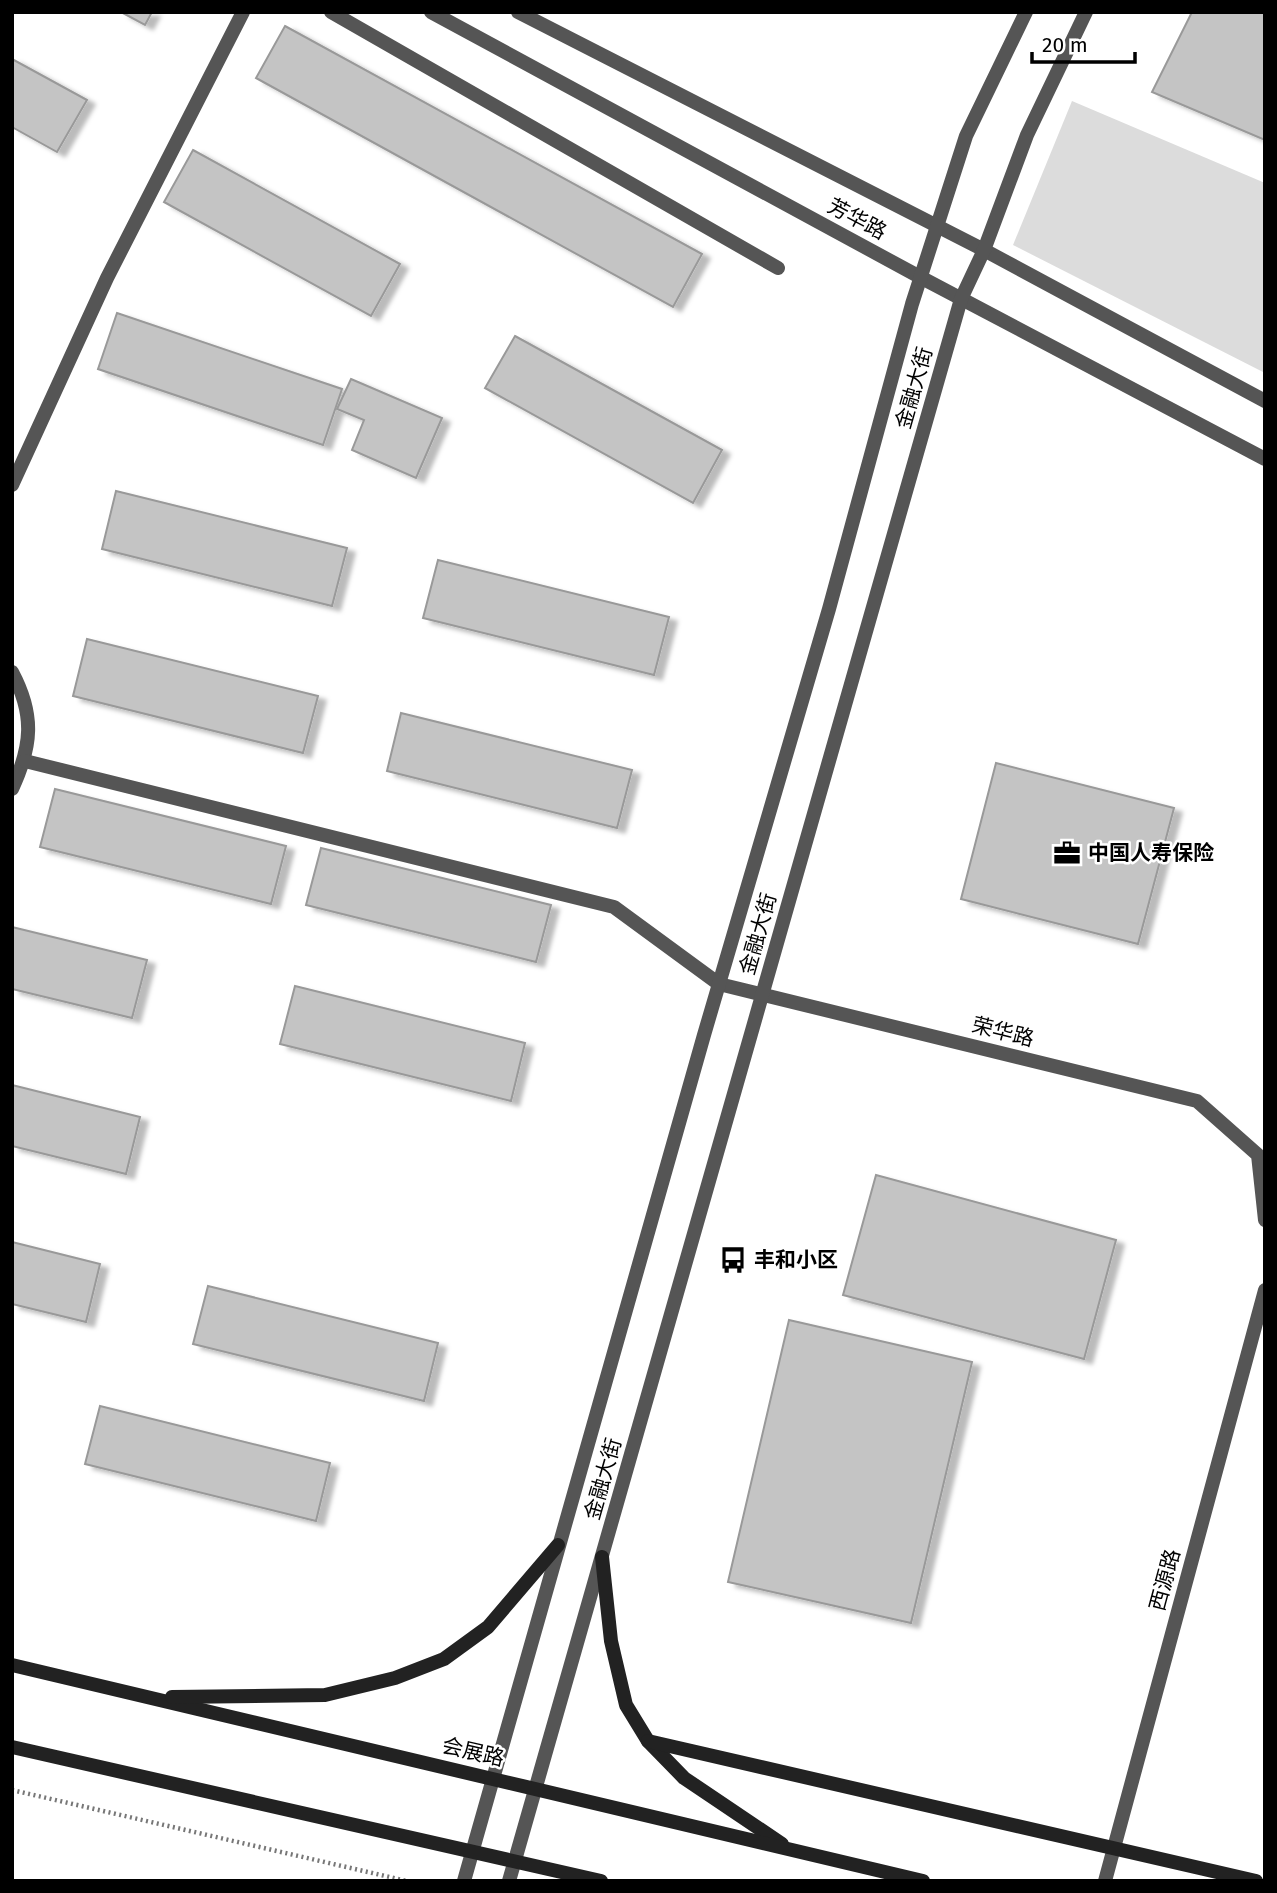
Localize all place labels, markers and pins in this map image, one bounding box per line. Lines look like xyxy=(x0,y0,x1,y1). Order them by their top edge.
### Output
office icon: 中国人寿保险 xyxy=(1052,838,1082,868)
place label: 中国人寿保险 xyxy=(1088,840,1214,866)
bus stop icon: 丰和小区 xyxy=(718,1245,748,1275)
place label: 丰和小区 xyxy=(754,1247,838,1273)

